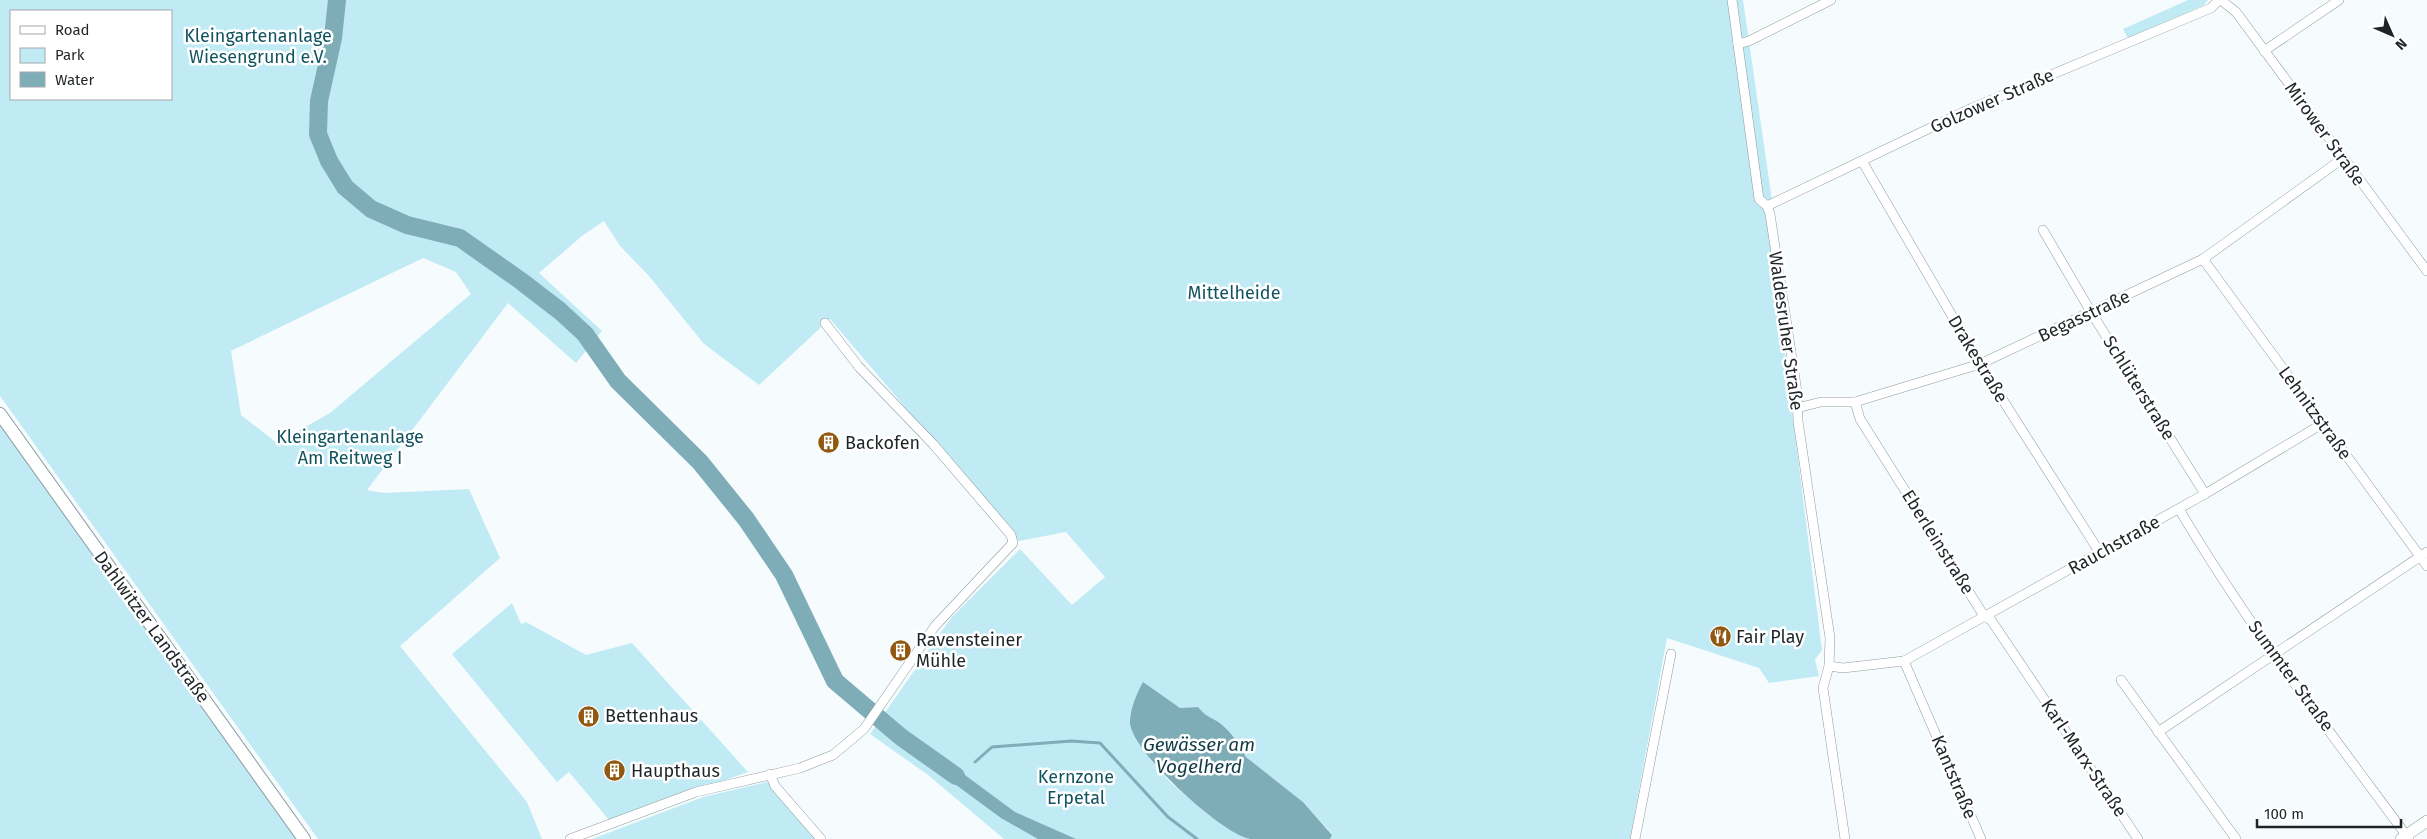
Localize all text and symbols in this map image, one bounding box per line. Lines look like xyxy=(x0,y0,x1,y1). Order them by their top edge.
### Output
legend xyxy=(10,10,172,100)
north arrow xyxy=(2367,10,2417,60)
text: Road xyxy=(55,21,90,39)
park label: Kleingartenanlage Wiesengrund e.V. xyxy=(184,25,332,68)
text: N xyxy=(2392,35,2410,53)
text: Park xyxy=(55,46,85,64)
street label: Golzower Straße xyxy=(1927,64,2057,138)
text: Water xyxy=(55,71,94,89)
street label: Mirower Straße xyxy=(2280,78,2370,190)
street label: Waldesruher Straße xyxy=(1764,250,1808,412)
park label: Mittelheide xyxy=(1188,282,1280,304)
street label: Begasstraße xyxy=(2034,285,2134,347)
street label: Drakestraße xyxy=(1943,311,2013,407)
street label: Schlüterstraße xyxy=(2098,332,2180,444)
street label: Lehnitzstraße xyxy=(2274,362,2356,464)
park label: Kleingartenanlage Am Reitweg I xyxy=(276,426,424,469)
building icon: Backofen xyxy=(817,431,841,455)
place label: Backofen xyxy=(845,432,920,454)
street label: Eberleinstraße xyxy=(1897,486,1979,598)
street label: Rauchstraße xyxy=(2064,511,2164,579)
street label: Dahlwitzer Landstraße xyxy=(90,547,214,707)
street label: Summter Straße xyxy=(2243,616,2339,736)
restaurant icon: Fair Play xyxy=(1708,625,1732,649)
place label: Fair Play xyxy=(1736,626,1804,648)
place label: Ravensteiner Mühle xyxy=(916,629,1022,672)
building icon: Ravensteiner Mühle xyxy=(888,638,912,662)
street label: Karl-Marx-Straße xyxy=(2036,695,2132,821)
building icon: Bettenhaus xyxy=(577,704,601,728)
place label: Bettenhaus xyxy=(605,705,698,727)
street label: Kantstraße xyxy=(1927,732,1981,822)
water label: Gewässer am Vogelherd xyxy=(1143,733,1255,778)
building icon: Haupthaus xyxy=(603,759,627,783)
place label: Haupthaus xyxy=(631,760,720,782)
park label: Kernzone Erpetal xyxy=(1038,766,1114,809)
scale bar xyxy=(2257,796,2401,828)
text: 100 m xyxy=(2264,805,2304,823)

